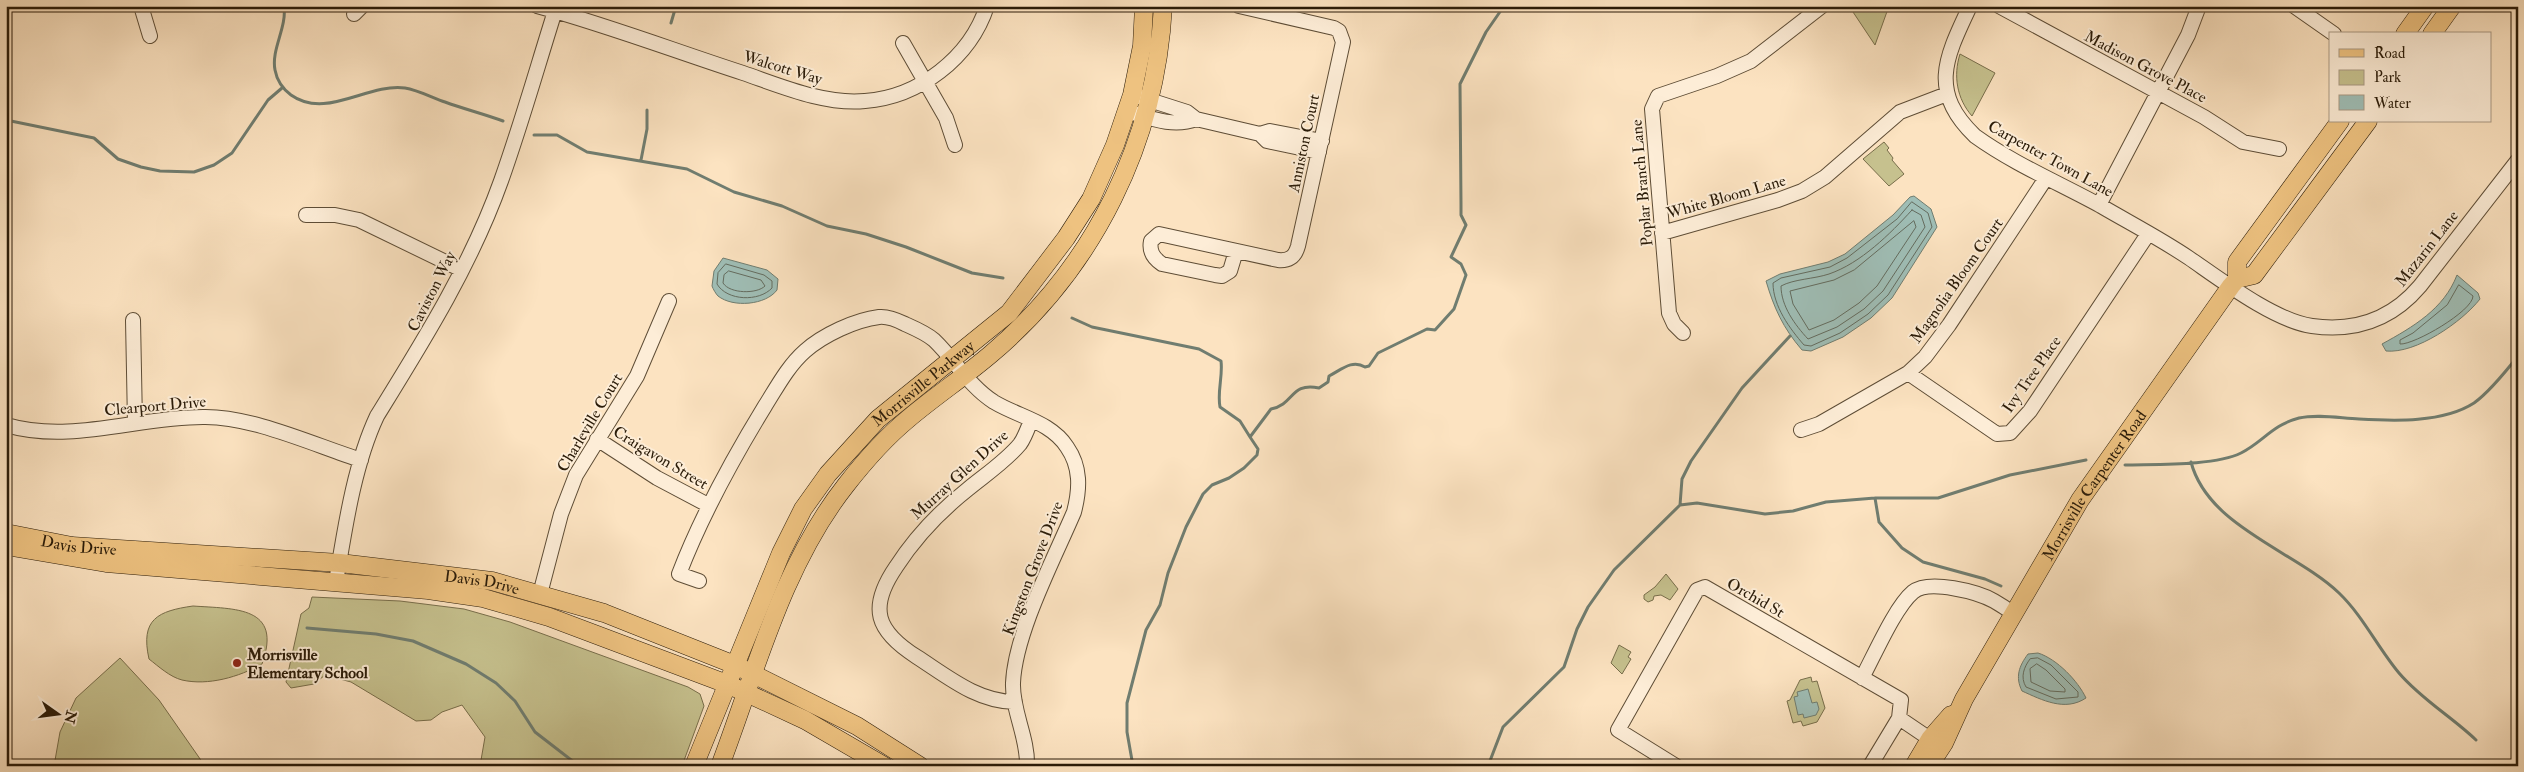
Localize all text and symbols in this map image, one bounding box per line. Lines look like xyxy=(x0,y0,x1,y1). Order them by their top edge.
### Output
street label: Madison Grove Place xyxy=(2081,26,2210,108)
legend xyxy=(2329,32,2492,122)
text: Road xyxy=(2374,44,2406,63)
street label: Walcott Way xyxy=(740,46,826,90)
text: Park xyxy=(2374,68,2401,87)
street label: Anniston Court xyxy=(1284,92,1324,195)
text: Water xyxy=(2373,94,2411,113)
street label: Carpenter Town Lane xyxy=(1984,116,2117,203)
street label: Poplar Branch Lane xyxy=(1626,118,1658,247)
street label: White Bloom Lane xyxy=(1663,170,1788,224)
street label: Mazarin Lane xyxy=(2391,206,2463,291)
street label: Magnolia Bloom Court xyxy=(1906,214,2008,347)
street label: Caviston Way xyxy=(403,247,461,335)
street label: Ivy Tree Place xyxy=(1998,332,2066,417)
street label: Morrisville Parkway xyxy=(868,336,979,431)
street label: Charleville Court xyxy=(553,370,627,475)
street label: Clearport Drive xyxy=(103,392,207,421)
street label: Morrisville Carpenter Road xyxy=(2038,407,2151,564)
street label: Craigavon Street xyxy=(609,422,712,494)
street label: Murray Glen Drive xyxy=(907,425,1013,524)
street label: Kingston Grove Drive xyxy=(998,498,1068,638)
street label: Davis Drive xyxy=(39,531,118,560)
street label: Davis Drive xyxy=(443,566,522,599)
street label: Orchid St xyxy=(1723,573,1788,622)
place label: Morrisville Elementary School xyxy=(246,645,369,684)
marker: Morrisville Elementary School xyxy=(231,657,243,669)
north arrow xyxy=(32,690,82,740)
text: N xyxy=(60,708,80,726)

